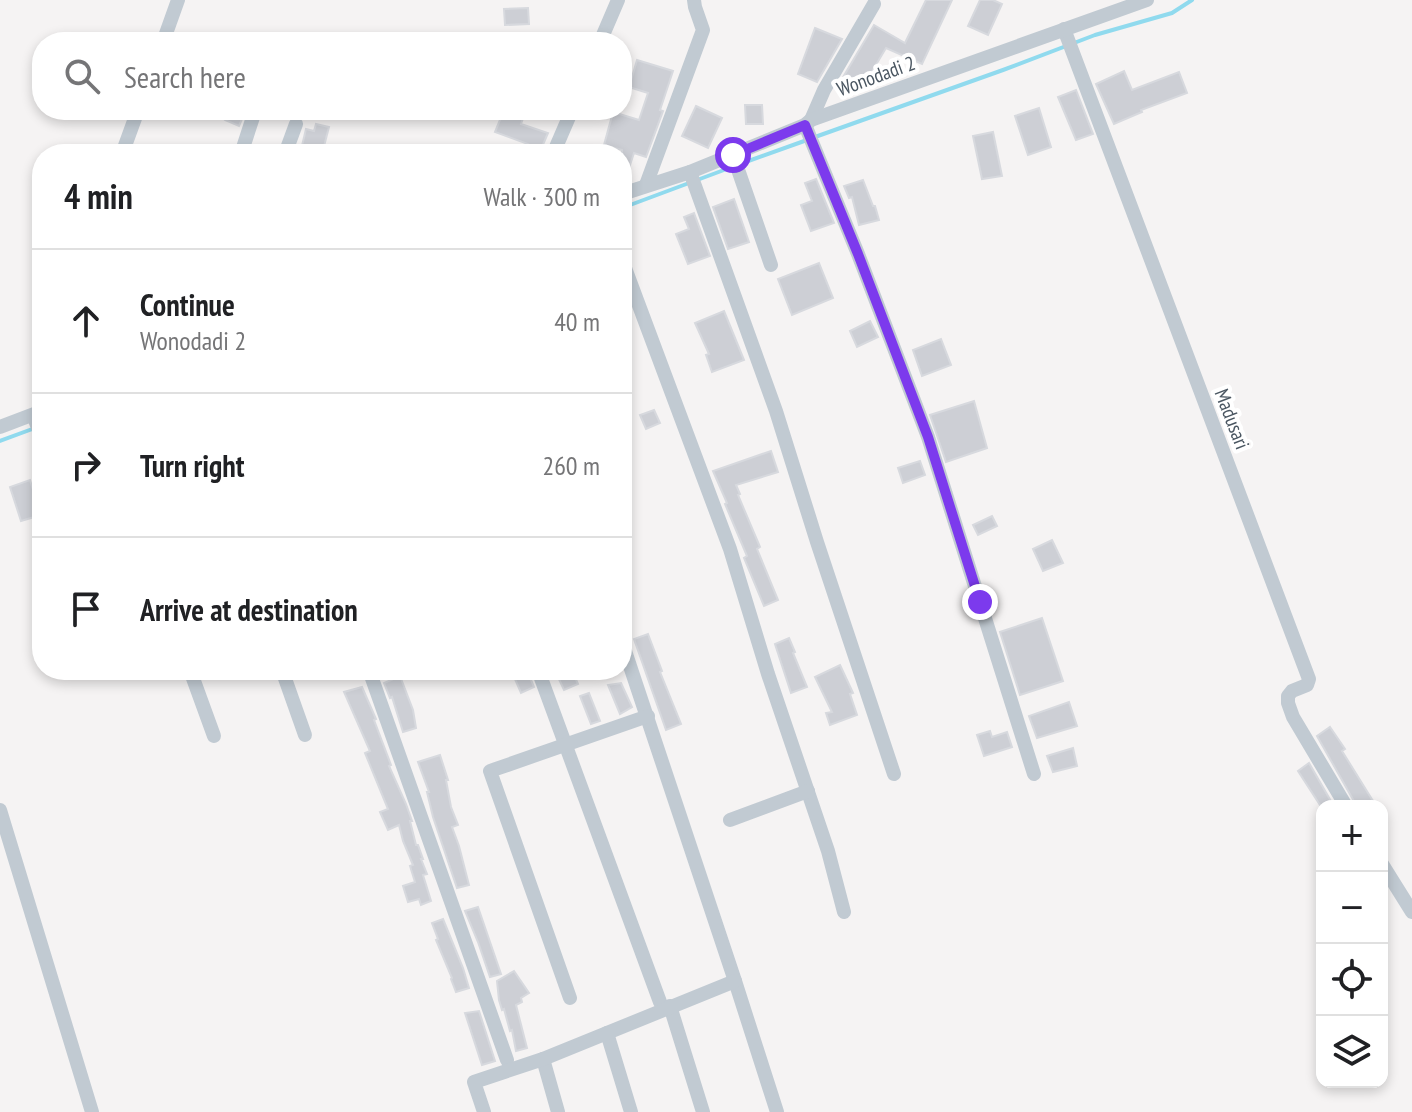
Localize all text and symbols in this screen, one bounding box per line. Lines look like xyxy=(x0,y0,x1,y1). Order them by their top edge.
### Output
search box xyxy=(32,32,632,120)
street label: Wonodadi 2 xyxy=(833,50,919,102)
icon: search xyxy=(60,54,104,98)
text: Search here xyxy=(124,57,246,96)
route start xyxy=(715,137,751,173)
text: 4 min xyxy=(64,174,133,218)
text: Walk · 300 m xyxy=(483,180,600,213)
text: Continue xyxy=(140,285,235,324)
icon: ahead xyxy=(64,299,108,343)
text: 40 m xyxy=(554,305,600,338)
text: Wonodadi 2 xyxy=(140,324,246,357)
street label: Madusari xyxy=(1209,385,1255,453)
icon: right xyxy=(64,443,108,487)
text: Turn right xyxy=(140,446,244,485)
text: 260 m xyxy=(542,449,600,482)
route end xyxy=(962,584,998,620)
icon: arrive xyxy=(64,587,108,631)
text: Arrive at destination xyxy=(140,590,358,629)
map controls xyxy=(1316,800,1388,1088)
button: + xyxy=(1316,800,1388,872)
button: − xyxy=(1316,872,1388,944)
button: locate xyxy=(1316,944,1388,1016)
button: layers xyxy=(1316,1016,1388,1088)

